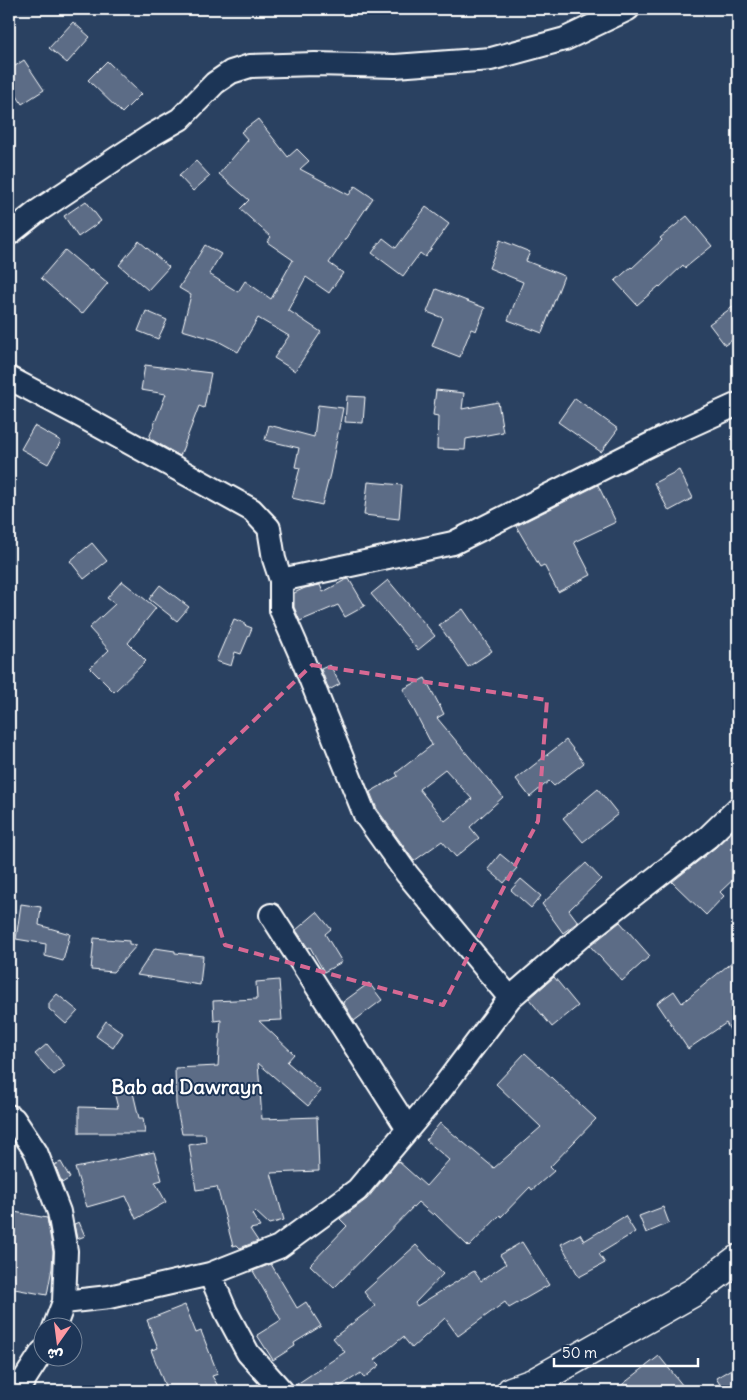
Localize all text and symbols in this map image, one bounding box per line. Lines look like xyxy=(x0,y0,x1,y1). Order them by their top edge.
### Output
district label: Bab ad Dawrayn xyxy=(111,1074,263,1099)
north arrow xyxy=(32,1318,82,1368)
scale bar xyxy=(554,1335,698,1367)
text: 50 m xyxy=(562,1343,597,1362)
text: ش xyxy=(45,1344,65,1365)

